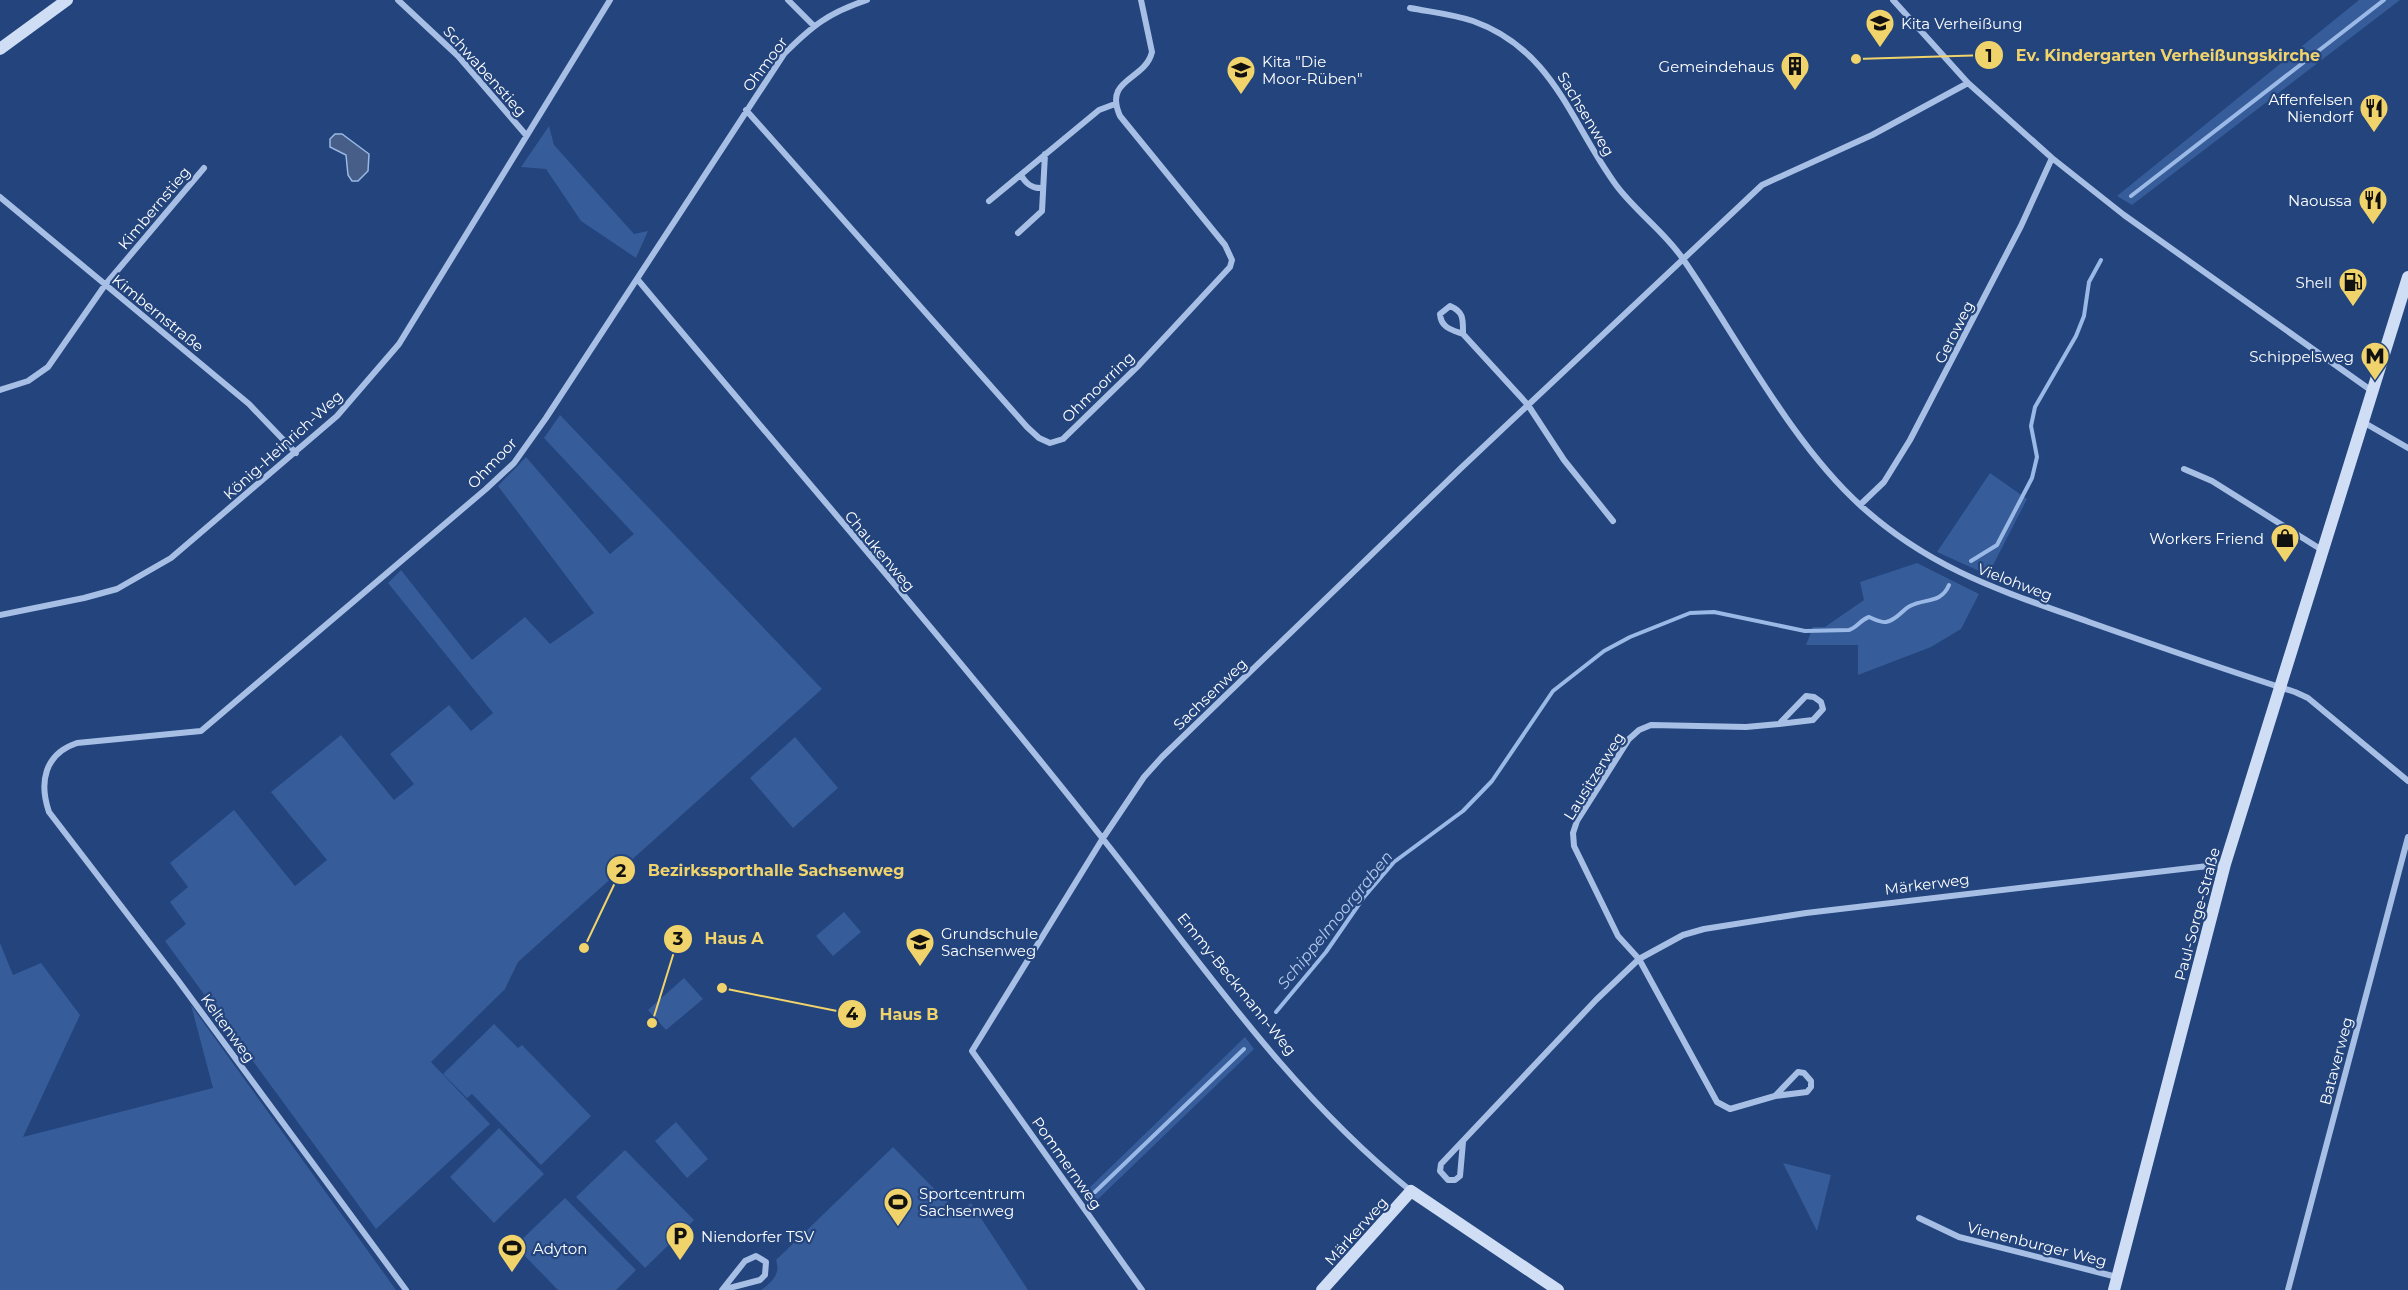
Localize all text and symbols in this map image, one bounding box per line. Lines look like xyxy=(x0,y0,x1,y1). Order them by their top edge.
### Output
school or university icon: Kita Verheißung xyxy=(1864,7,1896,49)
place label: Kita Verheißung xyxy=(1901,14,2023,33)
street label: Schwabenstieg xyxy=(439,22,531,120)
street label: Ohmoor xyxy=(738,33,792,95)
callout: Ev. Kindergarten Verheißungskirche xyxy=(1974,38,2332,72)
text: 1 xyxy=(1985,45,1993,67)
text: Ev. Kindergarten Verheißungskirche xyxy=(2016,46,2320,65)
building icon: Gemeindehaus xyxy=(1779,50,1811,92)
place label: Kita "Die Moor-Rüben" xyxy=(1262,52,1363,88)
school or university icon: Kita "Die Moor-Rüben" xyxy=(1225,54,1257,96)
place label: Gemeindehaus xyxy=(1659,57,1774,76)
street label: Sachsenweg xyxy=(1553,68,1619,160)
place label: Affenfelsen Niendorf xyxy=(2268,90,2354,126)
restaurant icon: Affenfelsen Niendorf xyxy=(2358,92,2390,134)
street label: Kimbernstieg xyxy=(114,163,194,253)
restaurant icon: Naoussa xyxy=(2357,184,2389,226)
place label: Naoussa xyxy=(2288,191,2352,210)
fuel station icon: Shell xyxy=(2337,266,2369,308)
street label: Kimbernstraße xyxy=(108,270,208,356)
place label: Shell xyxy=(2296,273,2332,292)
street label: Geroweg xyxy=(1930,297,1978,367)
metro station icon: Schippelsweg xyxy=(2359,340,2391,382)
place label: Schippelsweg xyxy=(2249,347,2354,366)
street label: Ohmoorring xyxy=(1058,348,1138,426)
street label: König-Heinrich-Weg xyxy=(219,386,347,504)
street label: Ohmoor xyxy=(463,434,521,492)
street label: Chaukenweg xyxy=(841,507,919,595)
shop icon: Workers Friend xyxy=(2269,522,2301,564)
place label: Workers Friend xyxy=(2149,529,2264,548)
street label: Vielohweg xyxy=(1975,559,2055,605)
street label: Sachsenweg xyxy=(1169,654,1251,734)
street label: Lausitzerweg xyxy=(1559,728,1629,824)
street label: Paul-Sorge-Straße xyxy=(2170,845,2224,983)
water label: Schippelmoorgraben xyxy=(1273,847,1397,993)
callout: Bezirkssporthalle Sachsenweg xyxy=(606,853,917,887)
text: 2 xyxy=(616,860,627,882)
text: Bezirkssporthalle Sachsenweg xyxy=(648,861,904,880)
street label: Märkerweg xyxy=(1883,869,1971,899)
street label: Emmy-Beckmann-Weg xyxy=(1173,909,1301,1059)
callout: Haus A xyxy=(663,922,776,956)
place label: Grundschule Sachsenweg xyxy=(941,924,1038,960)
school or university icon: Grundschule Sachsenweg xyxy=(904,926,936,968)
text: 3 xyxy=(672,928,684,950)
text: Haus A xyxy=(704,929,764,948)
street label: Keltenweg xyxy=(197,990,259,1066)
callout: Haus B xyxy=(837,997,950,1031)
text: 4 xyxy=(846,1003,859,1025)
text: Haus B xyxy=(879,1005,939,1024)
street label: Bataverweg xyxy=(2315,1015,2357,1107)
street label: Pommernweg xyxy=(1028,1113,1106,1213)
place label: Sportcentrum Sachsenweg xyxy=(919,1184,1025,1220)
sports icon: Sportcentrum Sachsenweg xyxy=(882,1186,914,1228)
street label: Märkerweg xyxy=(1320,1193,1392,1269)
street label: Vienenburger Weg xyxy=(1965,1217,2109,1271)
parking icon: Niendorfer TSV xyxy=(664,1220,696,1262)
place label: Niendorfer TSV xyxy=(701,1227,815,1246)
sports icon: Adyton xyxy=(496,1232,528,1274)
place label: Adyton xyxy=(533,1239,587,1258)

